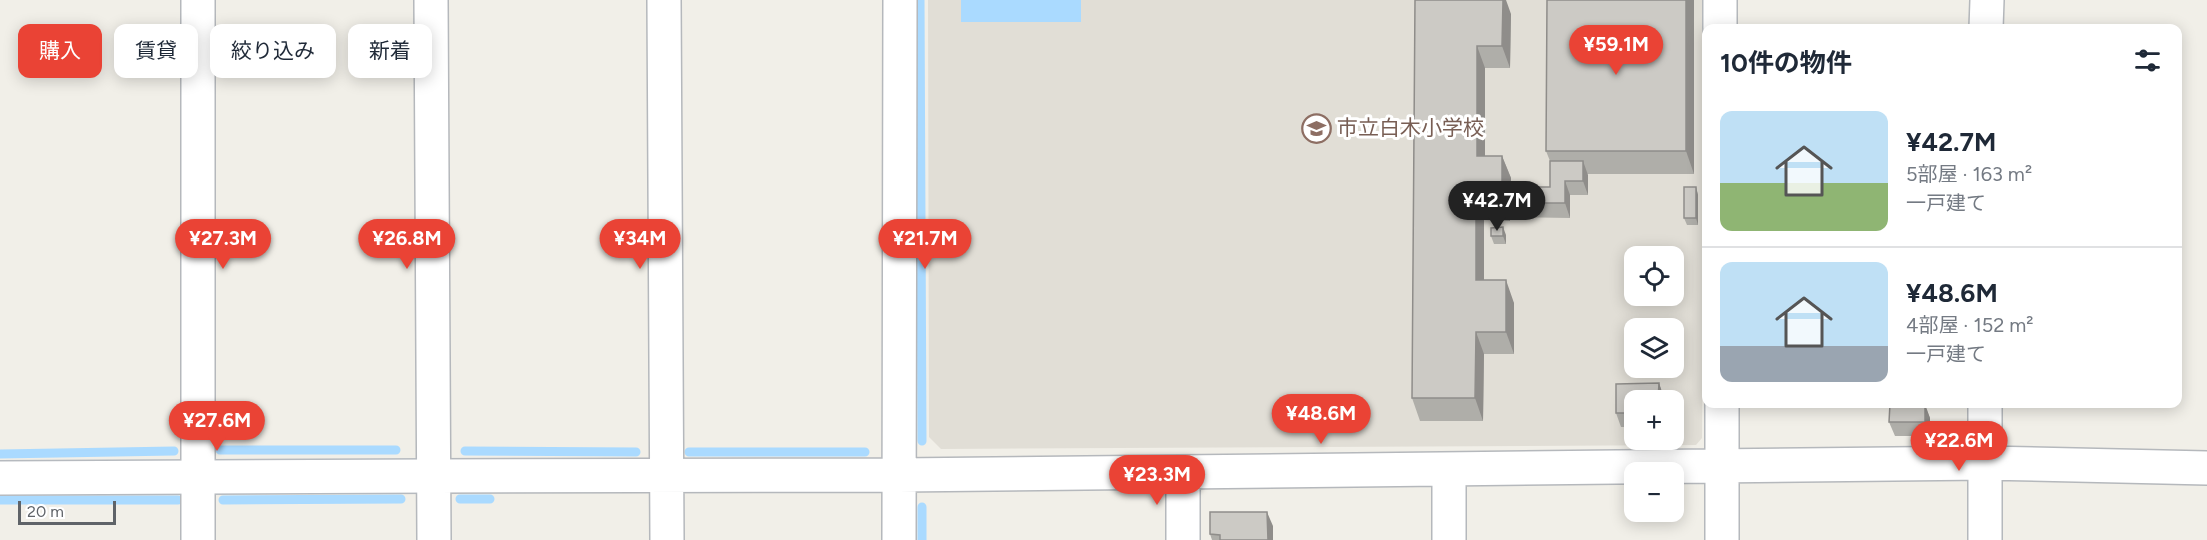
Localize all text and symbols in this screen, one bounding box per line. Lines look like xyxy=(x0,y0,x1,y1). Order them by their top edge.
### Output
chip: 購入 xyxy=(18,24,102,78)
chip: 賃貸 xyxy=(114,24,198,78)
chip: 絞り込み xyxy=(210,24,336,78)
chip: 新着 xyxy=(348,24,432,78)
pin: ¥59.1M xyxy=(1567,25,1665,76)
text: ¥59.1M xyxy=(1583,32,1649,56)
icon: filters xyxy=(2131,44,2164,77)
text: 10件の物件 xyxy=(1720,47,1852,79)
school or university icon: 市立白木小学校 xyxy=(1300,112,1332,144)
place label: 市立白木小学校 xyxy=(1337,115,1484,140)
text: ¥42.7M xyxy=(1906,126,1996,158)
icon: home xyxy=(1768,135,1840,207)
text: 5部屋 · 163 m² xyxy=(1906,162,2032,186)
pin: ¥42.7M xyxy=(1448,181,1546,232)
text: ¥42.7M xyxy=(1462,188,1532,212)
text: 一戸建て xyxy=(1906,191,1986,215)
pin: ¥27.3M xyxy=(174,219,272,270)
pin: ¥26.8M xyxy=(358,219,456,270)
pin: ¥34M xyxy=(604,219,676,270)
pin: ¥21.7M xyxy=(876,219,974,270)
text: ¥27.3M xyxy=(189,226,257,250)
text: ¥26.8M xyxy=(372,226,442,250)
text: ¥34M xyxy=(614,226,666,250)
text: ¥21.7M xyxy=(892,226,958,250)
map controls xyxy=(1624,246,1684,522)
button: locate xyxy=(1624,246,1684,306)
text: ¥48.6M xyxy=(1906,277,1998,309)
icon: home xyxy=(1768,286,1840,358)
text: 4部屋 · 152 m² xyxy=(1906,313,2034,337)
button: layers xyxy=(1624,318,1684,378)
text: 一戸建て xyxy=(1906,342,1986,366)
button: + xyxy=(1624,390,1684,450)
pin: ¥48.6M xyxy=(1272,394,1370,445)
pin: ¥27.6M xyxy=(168,401,266,452)
text: ¥48.6M xyxy=(1286,401,1356,425)
text: ¥27.6M xyxy=(183,408,251,432)
pin: ¥22.6M xyxy=(1910,421,2008,472)
text: ¥22.6M xyxy=(1925,428,1993,452)
pin: ¥23.3M xyxy=(1108,455,1206,506)
text: ¥23.3M xyxy=(1123,462,1191,486)
button: − xyxy=(1624,462,1684,522)
scale bar xyxy=(18,498,116,526)
text: 20 m xyxy=(27,502,64,521)

